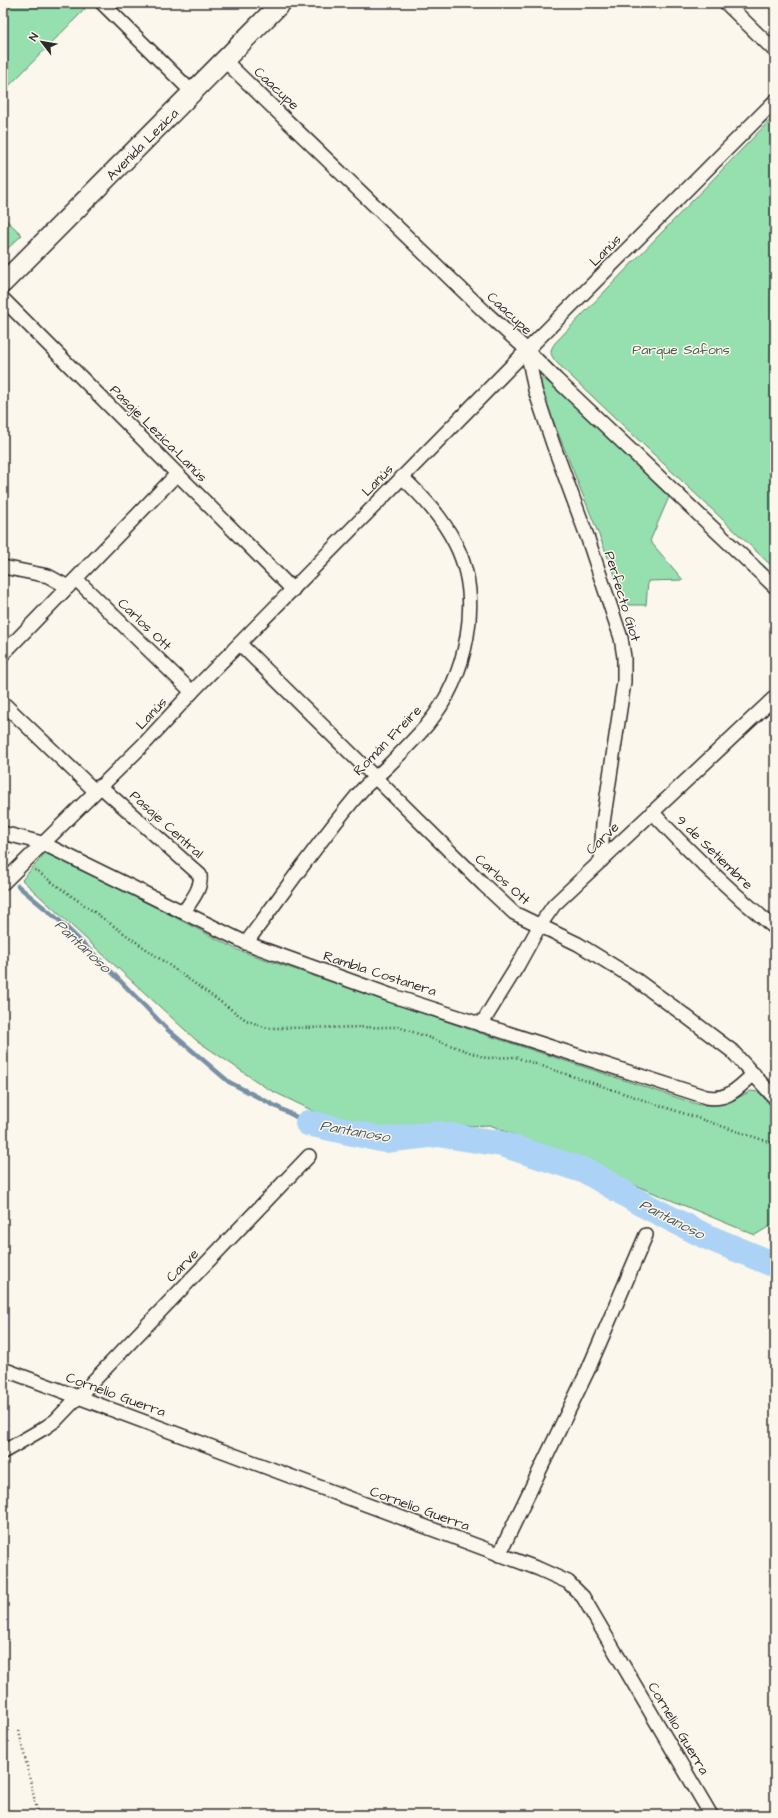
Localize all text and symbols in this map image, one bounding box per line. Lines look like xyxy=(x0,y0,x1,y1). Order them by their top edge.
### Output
north arrow xyxy=(22,22,62,62)
text: N xyxy=(26,30,42,44)
street label: Caacupe xyxy=(249,62,304,115)
street label: Avenida Lezica xyxy=(102,104,183,185)
street label: Lanús xyxy=(585,230,626,271)
street label: Caacupe xyxy=(482,287,537,340)
park label: Parque Safons xyxy=(632,340,730,360)
street label: Pasaje Lezica-Lanús xyxy=(105,381,211,487)
street label: Lanús xyxy=(357,460,398,501)
street label: Perfecto Giot xyxy=(599,549,645,644)
street label: Carlos Ott xyxy=(113,594,176,656)
street label: Lanús xyxy=(131,693,172,734)
street label: Román Freire xyxy=(349,701,427,780)
street label: Pasaje Central xyxy=(125,786,208,863)
street label: 9 de Setiembre xyxy=(671,811,757,895)
street label: Carve xyxy=(582,817,624,860)
street label: Carlos Ott xyxy=(470,850,535,910)
water label: Pantanoso xyxy=(50,915,117,979)
street label: Rambla Costanera xyxy=(321,946,439,1002)
water label: Pantanoso xyxy=(318,1115,393,1148)
water label: Pantanoso xyxy=(636,1194,709,1245)
street label: Carve xyxy=(162,1244,204,1287)
street label: Cornelio Guerra xyxy=(63,1368,168,1422)
street label: Cornelio Guerra xyxy=(367,1482,472,1536)
street label: Cornelio Guerra xyxy=(643,1678,714,1779)

